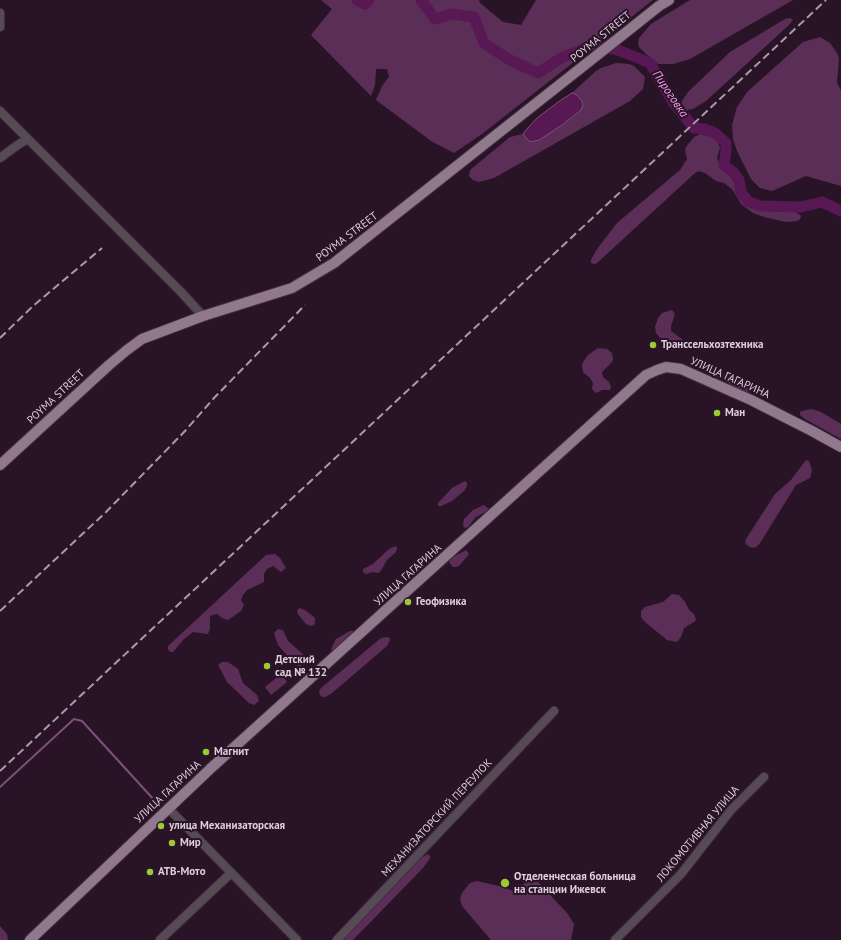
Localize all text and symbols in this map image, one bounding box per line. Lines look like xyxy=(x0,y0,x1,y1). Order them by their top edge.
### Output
street label: POYMA STREET xyxy=(568,9,634,65)
water label: Пироговка xyxy=(649,68,691,120)
street label: POYMA STREET xyxy=(314,210,380,264)
place label: Транссельхозтехника xyxy=(661,338,764,352)
marker: Транссельхозтехника xyxy=(648,340,658,350)
street label: УЛИЦА ГАГАРИНА xyxy=(688,355,772,401)
street label: POYMA STREET xyxy=(25,367,87,427)
place label: Ман xyxy=(725,406,745,420)
marker: Ман xyxy=(712,408,722,418)
street label: УЛИЦА ГАГАРИНА xyxy=(372,541,444,609)
place label: Геофизика xyxy=(416,595,466,609)
marker: Геофизика xyxy=(403,597,413,607)
place label: Детский сад № 132 xyxy=(275,653,327,679)
marker: Детский сад № 132 xyxy=(262,661,272,671)
place label: Магнит xyxy=(214,745,249,759)
marker: Магнит xyxy=(201,747,211,757)
street label: МЕХАНИЗАТОРСКИЙ ПЕРЕУЛОК xyxy=(379,756,495,880)
street label: УЛИЦА ГАГАРИНА xyxy=(132,758,204,826)
street label: ЛОКОМОТИВНАЯ УЛИЦА xyxy=(654,783,742,885)
place label: улица Механизаторская xyxy=(169,819,285,833)
marker: улица Механизаторская xyxy=(156,821,166,831)
place label: Мир xyxy=(180,836,201,850)
marker: Мир xyxy=(167,838,177,848)
place label: АТВ-Мото xyxy=(158,865,206,879)
marker: АТВ-Мото xyxy=(145,867,155,877)
place label: Отделенческая больница на станции Ижевск xyxy=(514,870,636,896)
marker: Отделенческая больница на станции Ижевск xyxy=(499,877,511,889)

